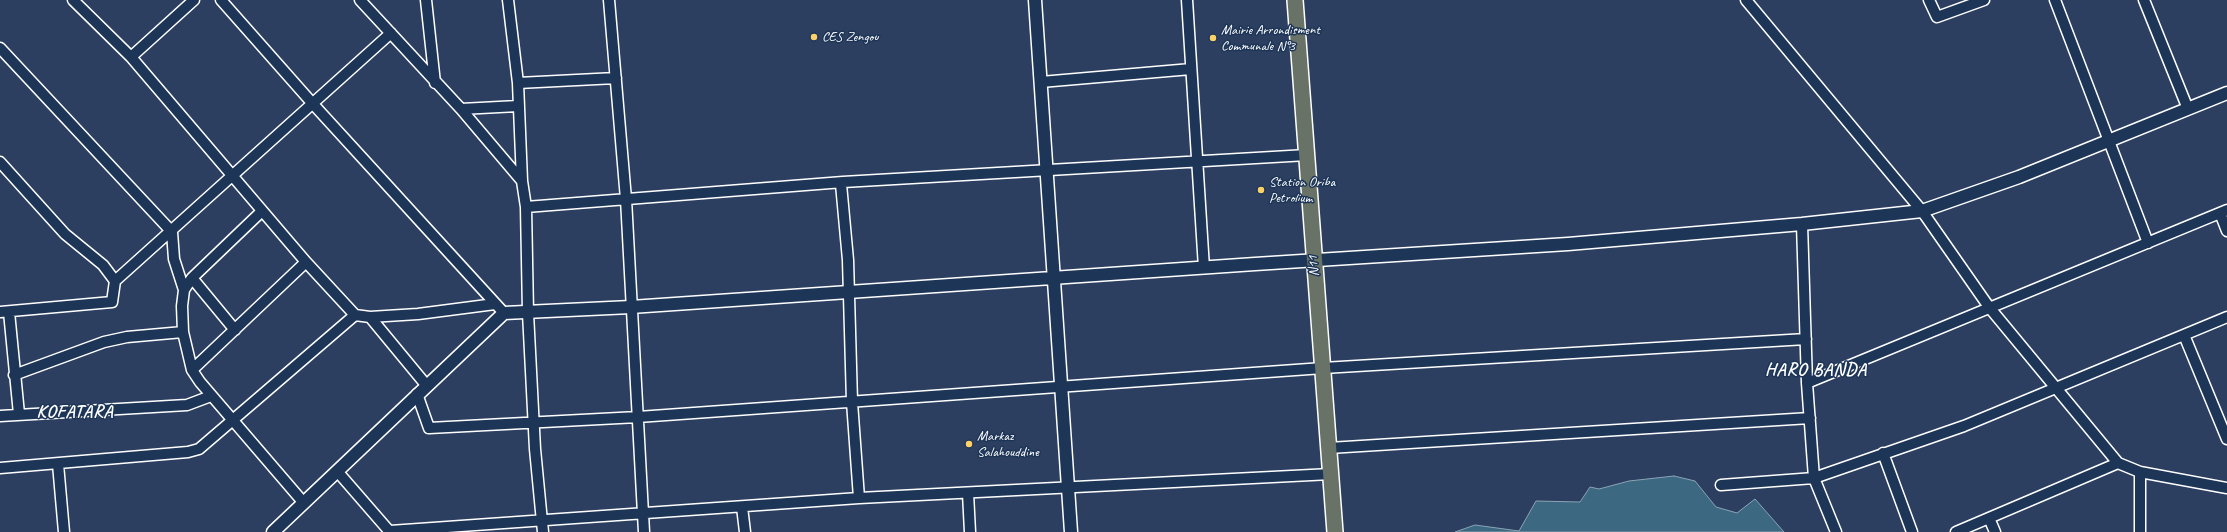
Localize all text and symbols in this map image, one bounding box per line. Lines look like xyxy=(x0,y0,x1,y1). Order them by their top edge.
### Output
place label: Mairie Arrondisment Communale N°3 xyxy=(1221,22,1320,54)
place label: CES Zengou xyxy=(822,29,878,45)
marker: CES Zengou xyxy=(809,32,819,42)
marker: Mairie Arrondisment Communale N°3 xyxy=(1208,33,1218,43)
place label: Station Oriba Petrolium xyxy=(1269,174,1335,206)
marker: Station Oriba Petrolium xyxy=(1256,185,1266,195)
street label: N11 xyxy=(1305,255,1323,277)
district label: HARO BANDA xyxy=(1766,359,1866,381)
district label: KOFATARA xyxy=(36,401,114,423)
place label: Markaz Salahouddine xyxy=(977,428,1039,460)
marker: Markaz Salahouddine xyxy=(964,439,974,449)

